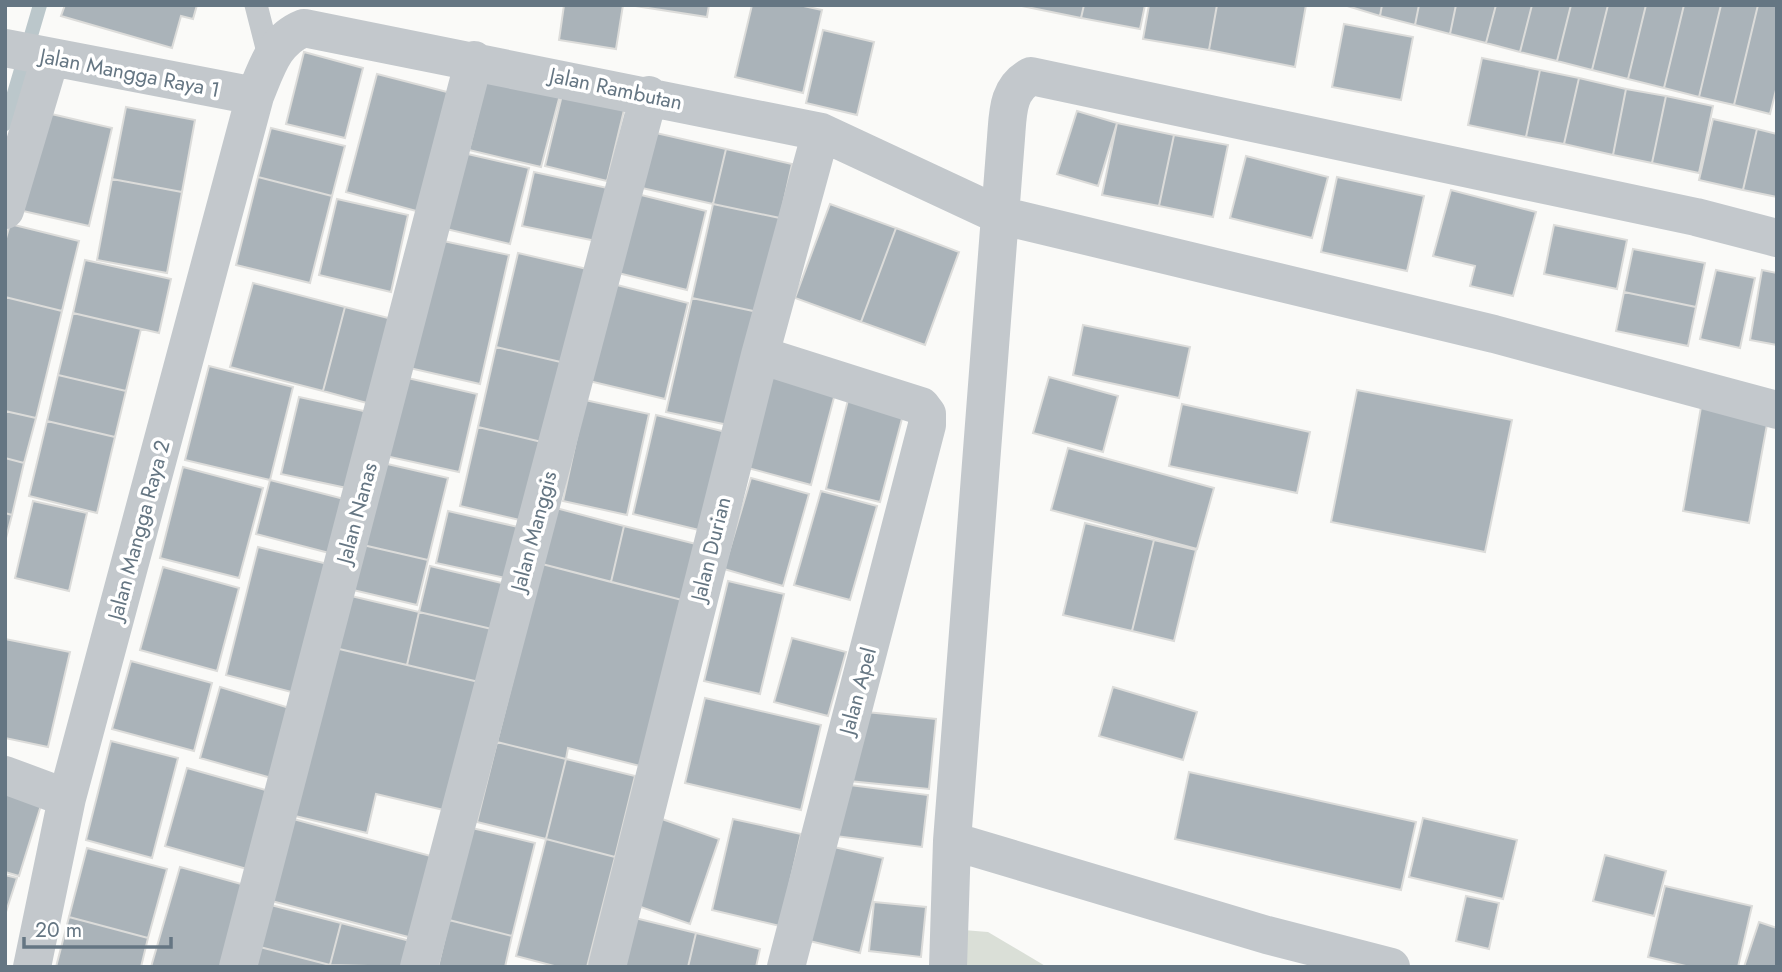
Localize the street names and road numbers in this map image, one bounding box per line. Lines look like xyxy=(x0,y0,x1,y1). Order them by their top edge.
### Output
street label: Jalan Mangga Raya 1 xyxy=(35,40,223,105)
street label: Jalan Rambutan xyxy=(544,60,685,118)
street label: Jalan Mangga Raya 2 xyxy=(100,437,177,626)
street label: Jalan Nanas xyxy=(328,459,385,570)
street label: Jalan Manggis xyxy=(503,468,564,597)
street label: Jalan Durian xyxy=(683,494,738,607)
street label: Jalan Apel xyxy=(831,644,884,741)

